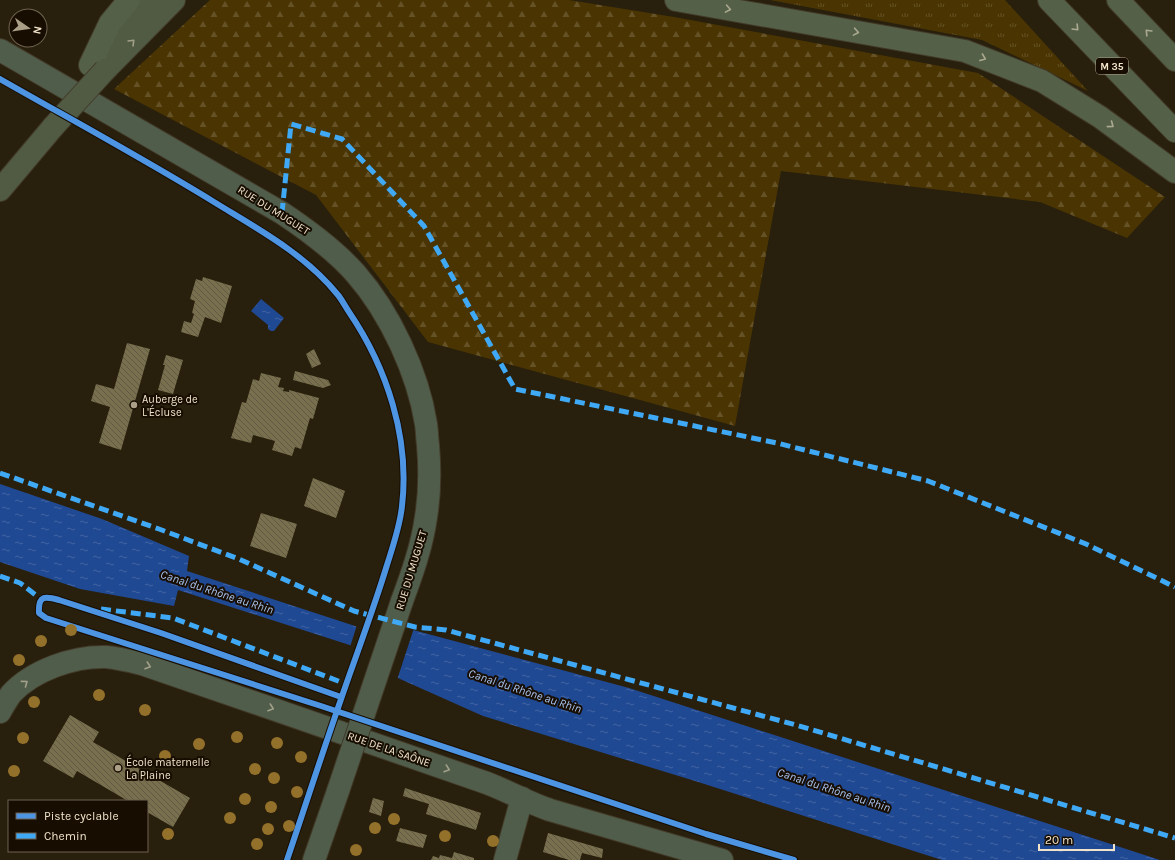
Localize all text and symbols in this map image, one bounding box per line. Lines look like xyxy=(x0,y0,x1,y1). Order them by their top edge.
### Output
one-way arrow xyxy=(725,4,731,13)
north arrow xyxy=(8,8,48,48)
one-way arrow xyxy=(1071,23,1079,31)
text: N xyxy=(30,25,44,35)
one-way arrow xyxy=(853,27,859,36)
one-way arrow xyxy=(1145,29,1153,37)
one-way arrow xyxy=(127,39,135,47)
one-way arrow xyxy=(978,53,986,61)
road number: M 35 xyxy=(1096,58,1128,74)
one-way arrow xyxy=(1107,120,1114,127)
street label: RUE DU MUGUET xyxy=(235,183,312,238)
place label: Auberge de L'Écluse xyxy=(142,393,198,419)
marker: Auberge de L'Écluse xyxy=(129,400,139,410)
street label: RUE DU MUGUET xyxy=(393,528,430,611)
water label: Canal du Rhône au Rhin xyxy=(159,567,275,617)
one-way arrow xyxy=(144,661,151,670)
water label: Canal du Rhône au Rhin xyxy=(467,666,583,716)
one-way arrow xyxy=(20,681,27,688)
one-way arrow xyxy=(267,703,274,712)
street label: RUE DE LA SAÔNE xyxy=(346,728,432,770)
place label: École maternelle La Plaine xyxy=(126,754,210,782)
marker: École maternelle La Plaine xyxy=(113,763,123,773)
one-way arrow xyxy=(443,764,450,772)
water label: Canal du Rhône au Rhin xyxy=(776,765,892,815)
legend xyxy=(8,800,148,852)
text: Piste cyclable xyxy=(44,809,119,823)
scale bar xyxy=(1039,826,1114,852)
text: Chemin xyxy=(44,829,87,843)
text: 20 m xyxy=(1045,833,1073,847)

